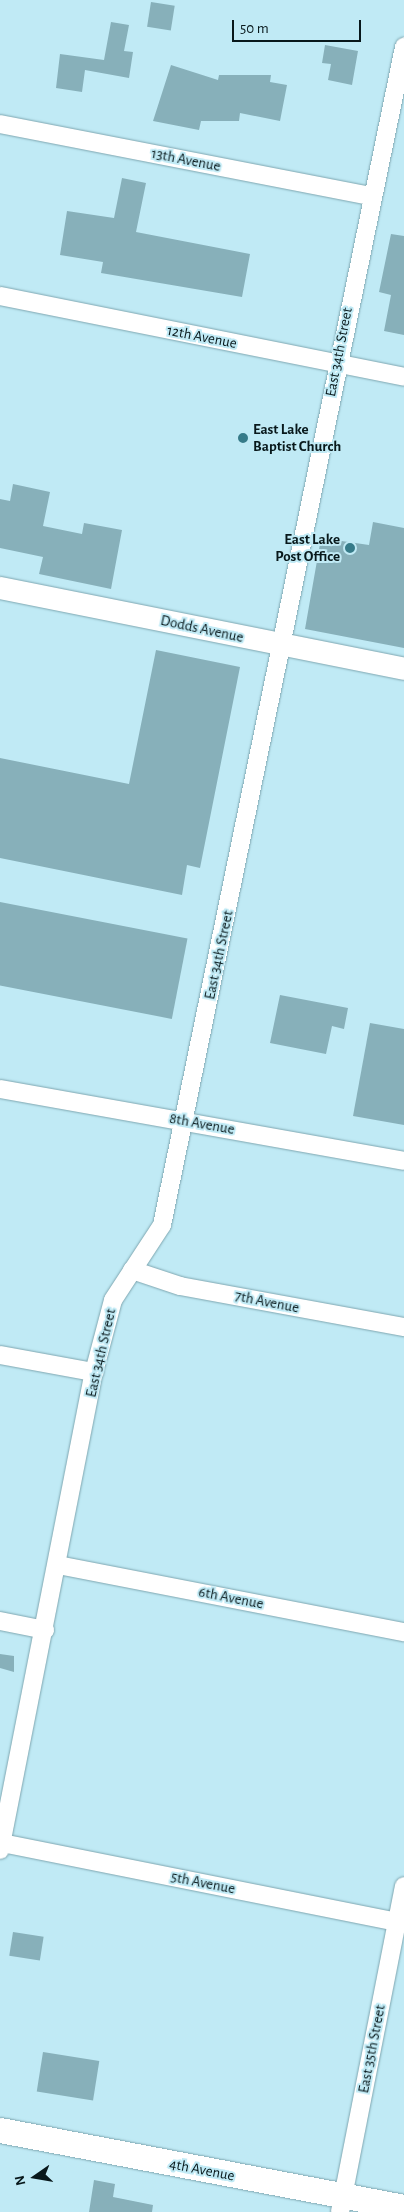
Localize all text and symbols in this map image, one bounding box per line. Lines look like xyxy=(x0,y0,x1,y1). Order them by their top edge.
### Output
scale bar xyxy=(234,10,363,42)
text: 50 m xyxy=(240,21,269,36)
street label: 13th Avenue xyxy=(150,144,222,176)
street label: East 34th Street xyxy=(322,306,356,398)
street label: 12th Avenue xyxy=(166,321,238,353)
place label: East Lake Baptist Church xyxy=(253,420,341,455)
marker: East Lake Baptist Church xyxy=(237,432,249,444)
place label: East Lake Post Office xyxy=(275,530,340,565)
marker: East Lake Post Office xyxy=(344,542,356,554)
street label: Dodds Avenue xyxy=(159,611,245,647)
street label: East 34th Street xyxy=(201,909,237,1001)
street label: 8th Avenue xyxy=(168,1109,236,1139)
street label: 7th Avenue xyxy=(233,1287,301,1317)
street label: East 34th Street xyxy=(82,1307,120,1399)
street label: 6th Avenue xyxy=(197,1583,265,1613)
street label: 5th Avenue xyxy=(169,1868,237,1898)
street label: East 35th Street xyxy=(355,2003,389,2095)
north arrow xyxy=(10,2152,60,2202)
street label: 4th Avenue xyxy=(168,2155,236,2185)
text: N xyxy=(12,2174,28,2187)

